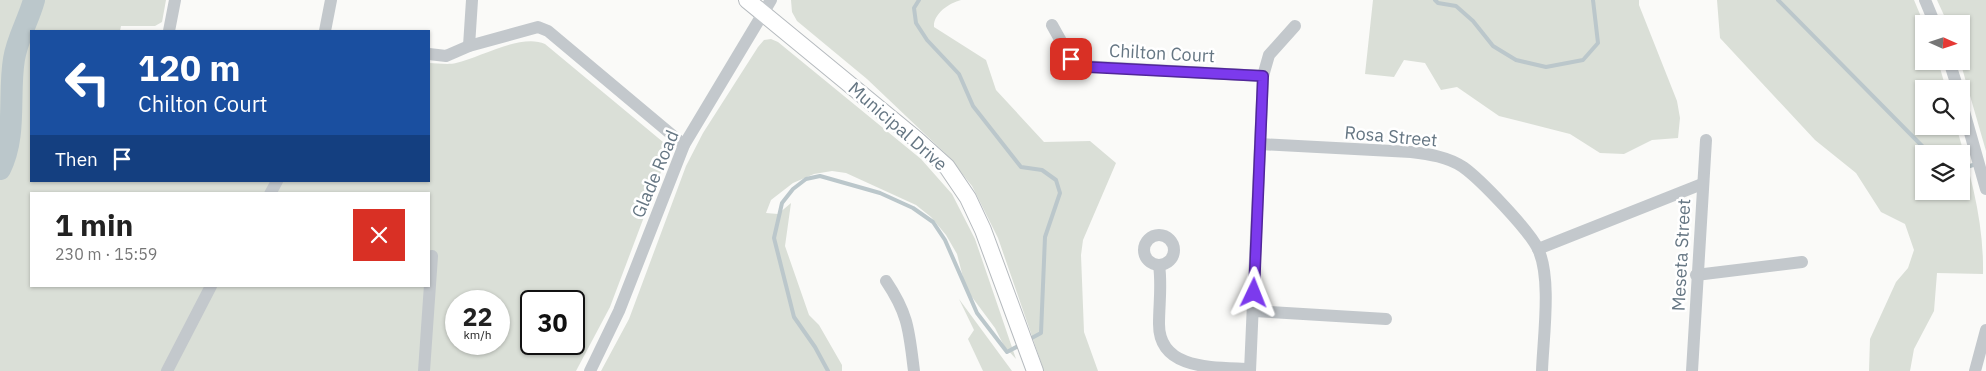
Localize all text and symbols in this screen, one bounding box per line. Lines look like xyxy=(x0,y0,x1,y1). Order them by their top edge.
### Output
north arrow xyxy=(1915,15,1970,70)
map controls xyxy=(1915,15,1970,200)
pin xyxy=(1050,38,1092,80)
street label: Chilton Court xyxy=(1108,39,1216,67)
text: 120 m xyxy=(138,45,241,91)
icon: arrive xyxy=(1057,45,1085,73)
icon: left xyxy=(55,50,120,115)
street label: Municipal Drive xyxy=(844,77,952,175)
button: search xyxy=(1915,80,1970,135)
text: Chilton Court xyxy=(138,89,268,118)
street label: Rosa Street xyxy=(1344,120,1438,152)
street label: Glade Road xyxy=(626,127,684,221)
icon: arrive xyxy=(108,145,136,173)
button: layers xyxy=(1915,145,1970,200)
text: Then xyxy=(55,147,98,171)
street label: Meseta Street xyxy=(1667,198,1695,312)
text: 1 min xyxy=(55,205,133,244)
button: close xyxy=(353,209,405,261)
text: 230 m · 15:59 xyxy=(55,244,157,264)
position arrow xyxy=(1227,266,1279,318)
speed limit sign: 30 xyxy=(520,290,585,355)
text: 22 xyxy=(462,300,493,333)
text: km/h xyxy=(463,327,492,342)

